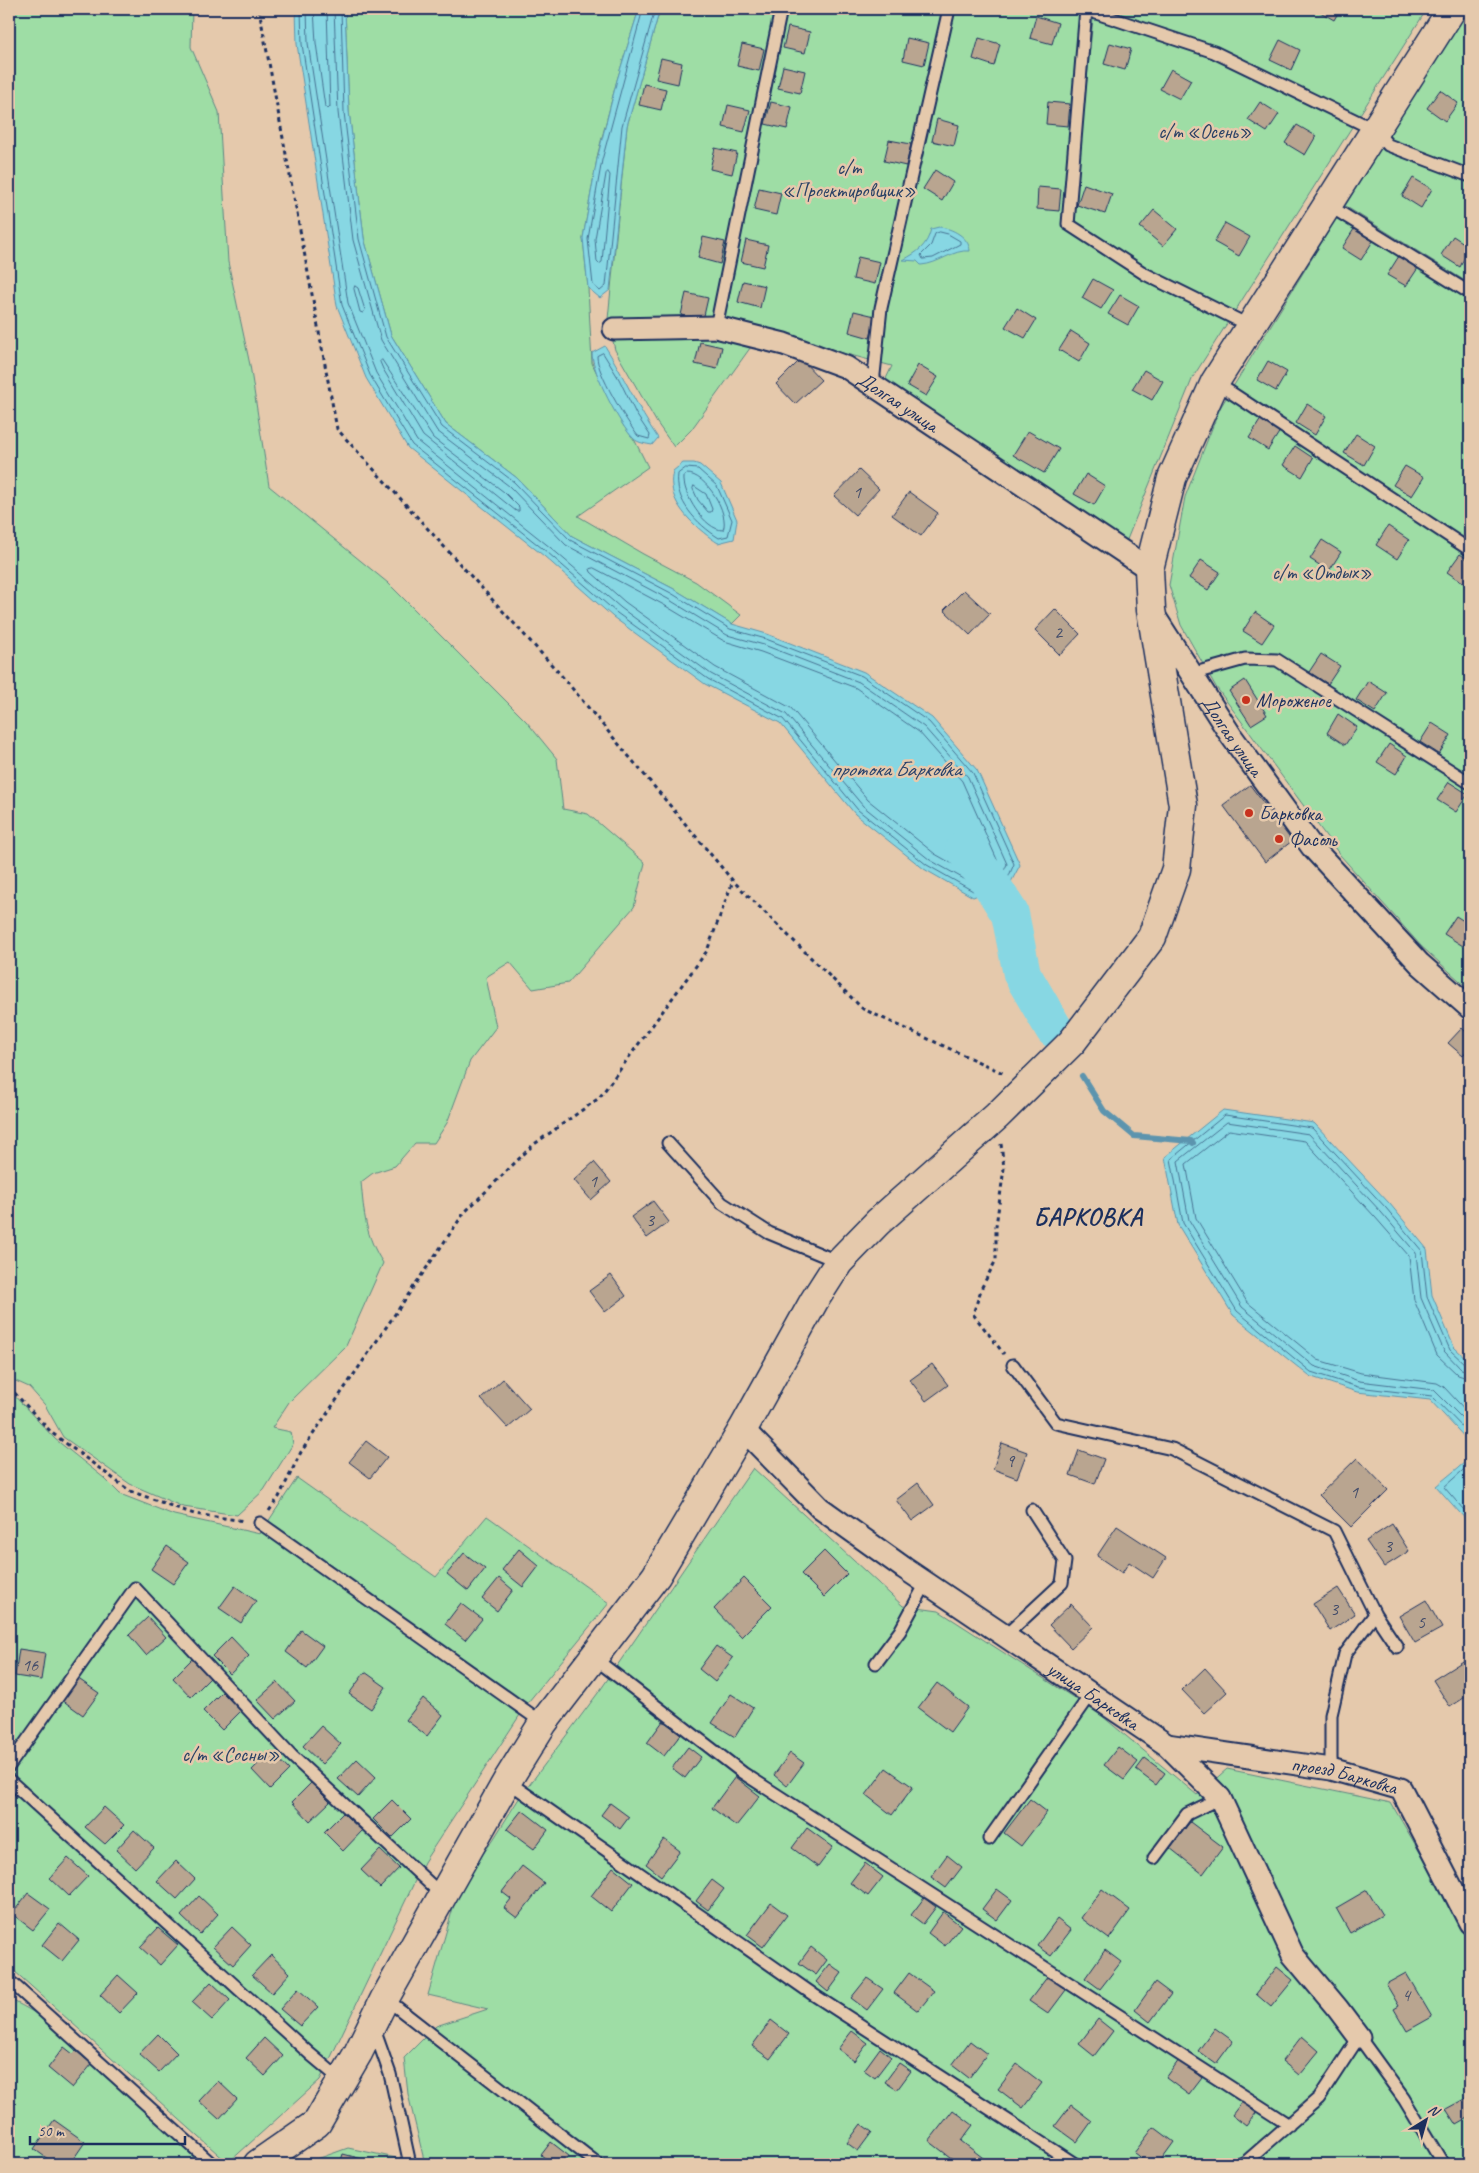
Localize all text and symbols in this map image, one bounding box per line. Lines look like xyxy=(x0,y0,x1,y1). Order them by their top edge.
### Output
park label: с/т «Осень» xyxy=(1158,119,1252,144)
park label: с/т «Проектировщик» xyxy=(782,155,916,203)
street label: Долгая улица xyxy=(853,366,945,439)
house number: 1 xyxy=(853,481,862,503)
park label: с/т «Отдых» xyxy=(1272,560,1372,585)
house number: 2 xyxy=(1054,621,1064,643)
place label: Мороженое xyxy=(1256,688,1332,713)
street label: Долгая улица xyxy=(1196,691,1269,783)
marker: Мороженое xyxy=(1240,694,1252,706)
water label: протока Барковка xyxy=(831,756,963,782)
place label: Барковка xyxy=(1259,801,1323,826)
marker: Барковка xyxy=(1243,807,1255,819)
place label: Фасоль xyxy=(1289,827,1339,852)
marker: Фасоль xyxy=(1273,833,1285,845)
house number: 1 xyxy=(589,1170,598,1192)
district label: БАРКОВКА xyxy=(1033,1201,1144,1233)
house number: 3 xyxy=(646,1209,656,1231)
house number: 9 xyxy=(1006,1450,1016,1472)
house number: 1 xyxy=(1350,1481,1359,1503)
house number: 3 xyxy=(1384,1535,1394,1557)
house number: 3 xyxy=(1330,1598,1340,1620)
house number: 5 xyxy=(1417,1611,1426,1633)
house number: 16 xyxy=(22,1654,39,1676)
street label: улица Барковка xyxy=(1042,1656,1145,1737)
park label: с/т «Сосны» xyxy=(182,1742,280,1767)
street label: проезд Барковка xyxy=(1290,1751,1402,1801)
house number: 4 xyxy=(1402,1984,1412,2006)
north arrow xyxy=(1402,2096,1452,2146)
text: N xyxy=(1425,2101,1444,2121)
scale bar xyxy=(30,2113,185,2145)
text: 50 m xyxy=(38,2122,65,2141)

